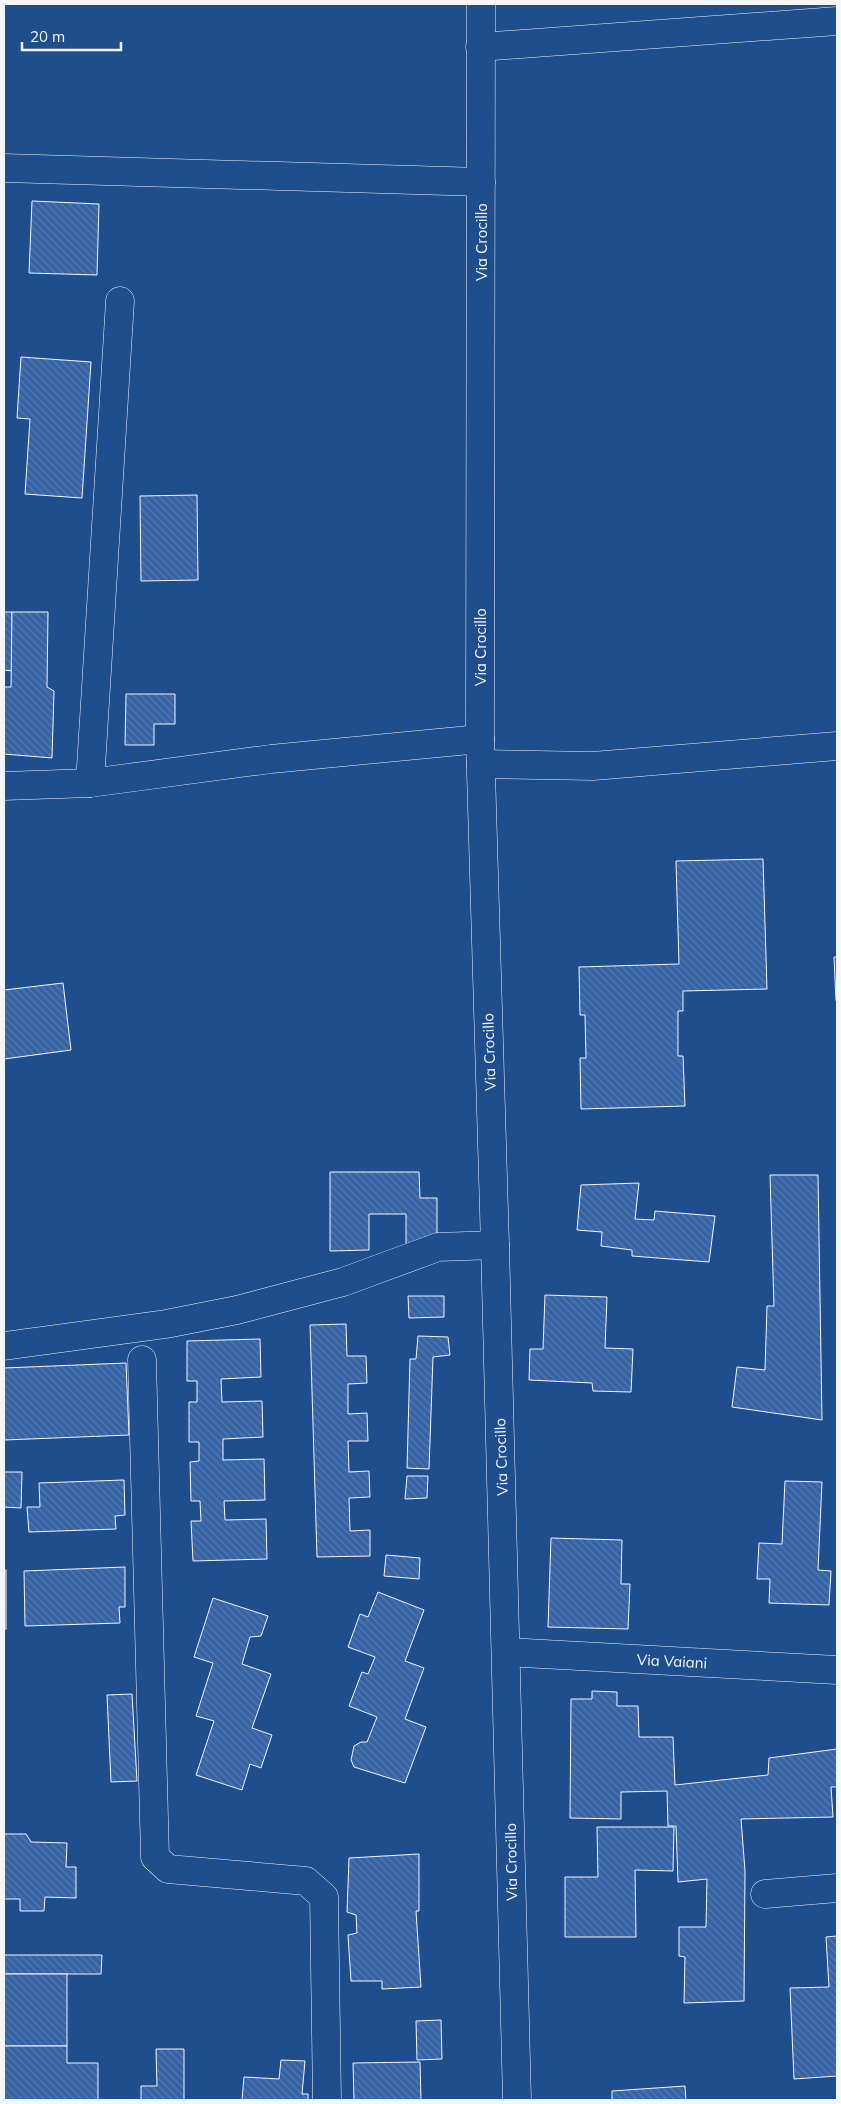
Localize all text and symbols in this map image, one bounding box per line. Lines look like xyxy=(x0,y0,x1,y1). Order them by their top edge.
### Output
scale bar xyxy=(22,20,121,52)
text: 20 m xyxy=(30,27,65,46)
street label: Via Crocillo xyxy=(472,203,491,281)
street label: Via Crocillo xyxy=(471,608,490,686)
street label: Via Crocillo xyxy=(478,1013,500,1091)
street label: Via Crocillo xyxy=(490,1418,512,1496)
street label: Via Vaiani xyxy=(636,1650,708,1672)
street label: Via Crocillo xyxy=(501,1823,521,1901)

